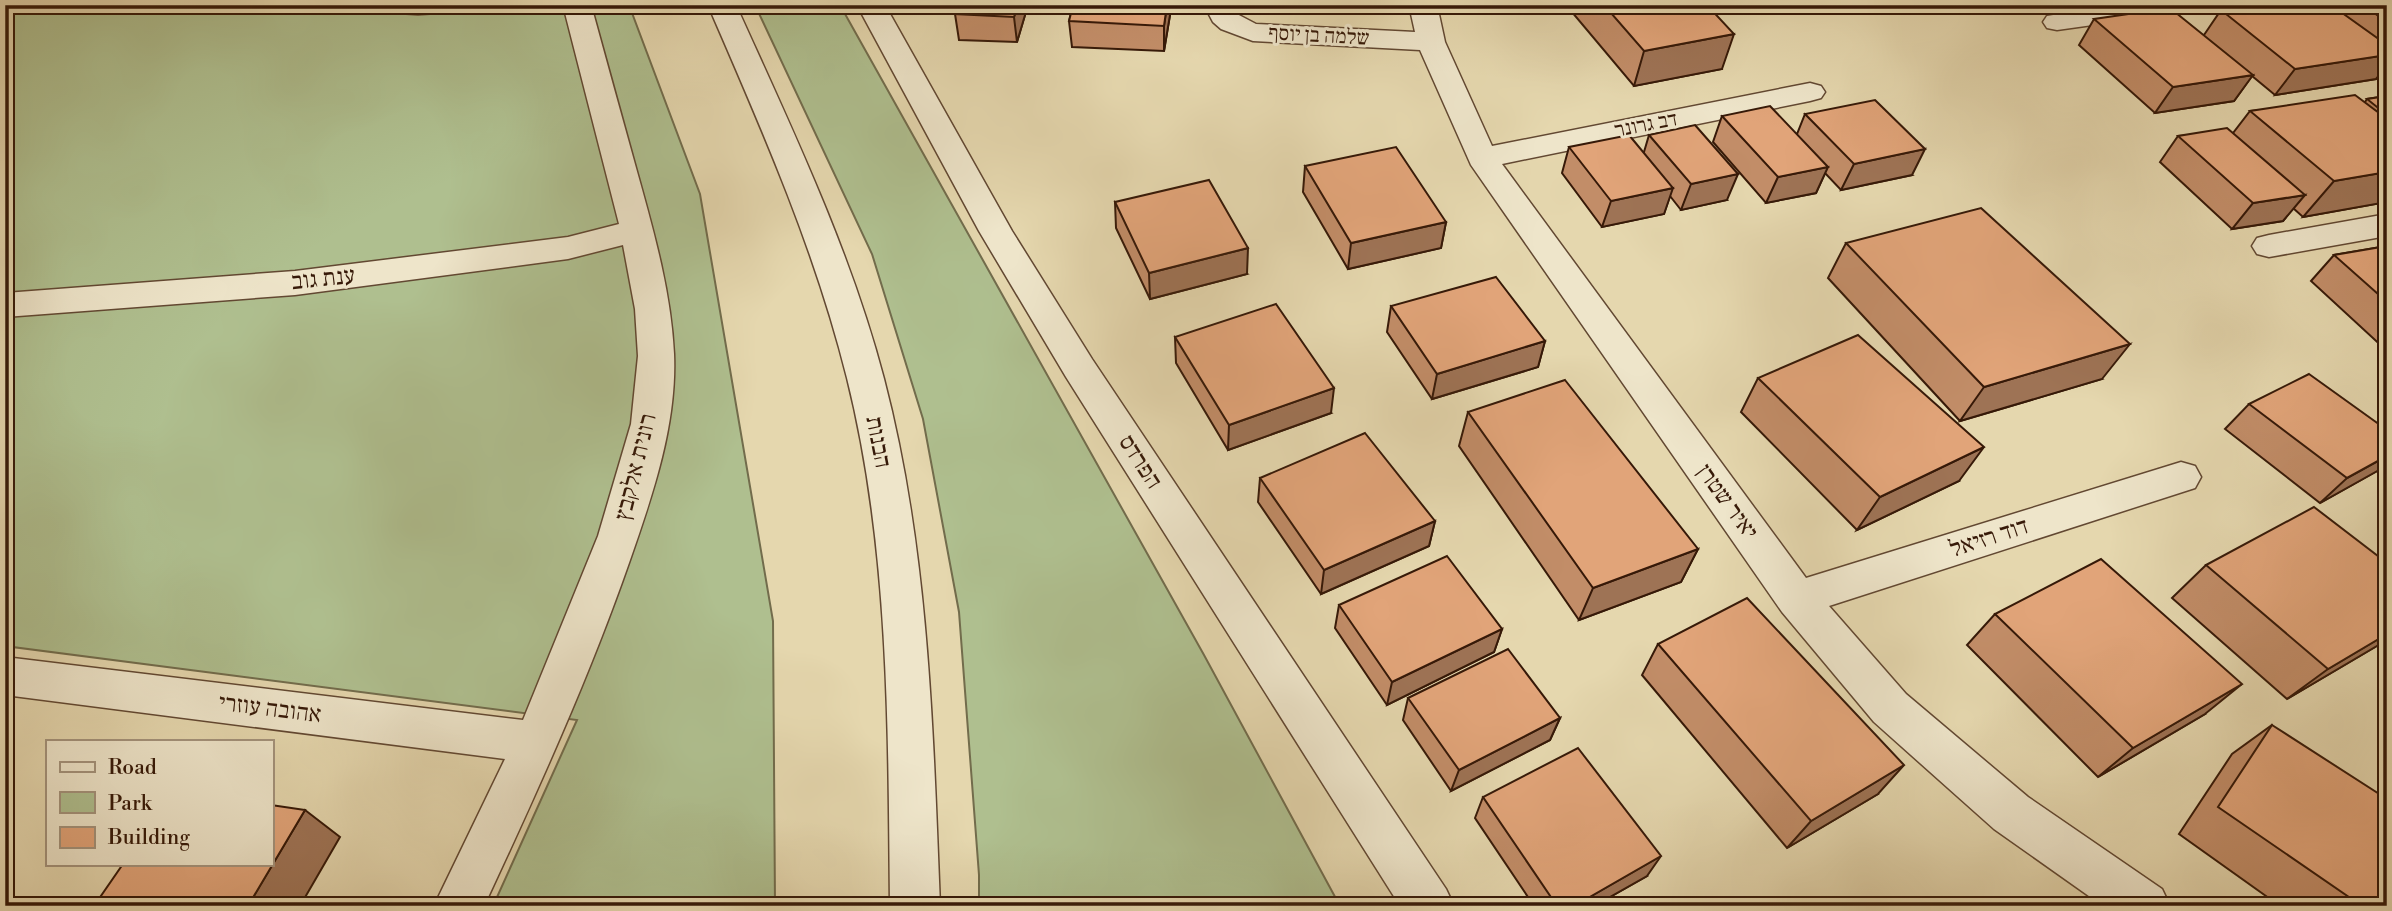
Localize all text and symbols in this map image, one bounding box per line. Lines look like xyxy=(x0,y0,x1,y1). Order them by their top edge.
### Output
street label: שלמה בן יוסף xyxy=(1268,20,1370,52)
street label: דב גרונר xyxy=(1612,106,1680,144)
street label: ענת גוב xyxy=(290,261,356,297)
street label: רונית אלקבץ xyxy=(608,410,664,524)
street label: הבנות xyxy=(858,413,898,471)
street label: הפרדס xyxy=(1111,429,1169,495)
street label: יאיר שטרן xyxy=(1690,458,1764,546)
street label: דוד רזיאל xyxy=(1946,511,2032,565)
street label: אהובה עוזרי xyxy=(217,688,323,730)
legend xyxy=(46,740,273,866)
text: Road xyxy=(108,755,157,781)
text: Park xyxy=(108,791,153,817)
text: Building xyxy=(107,825,190,851)

